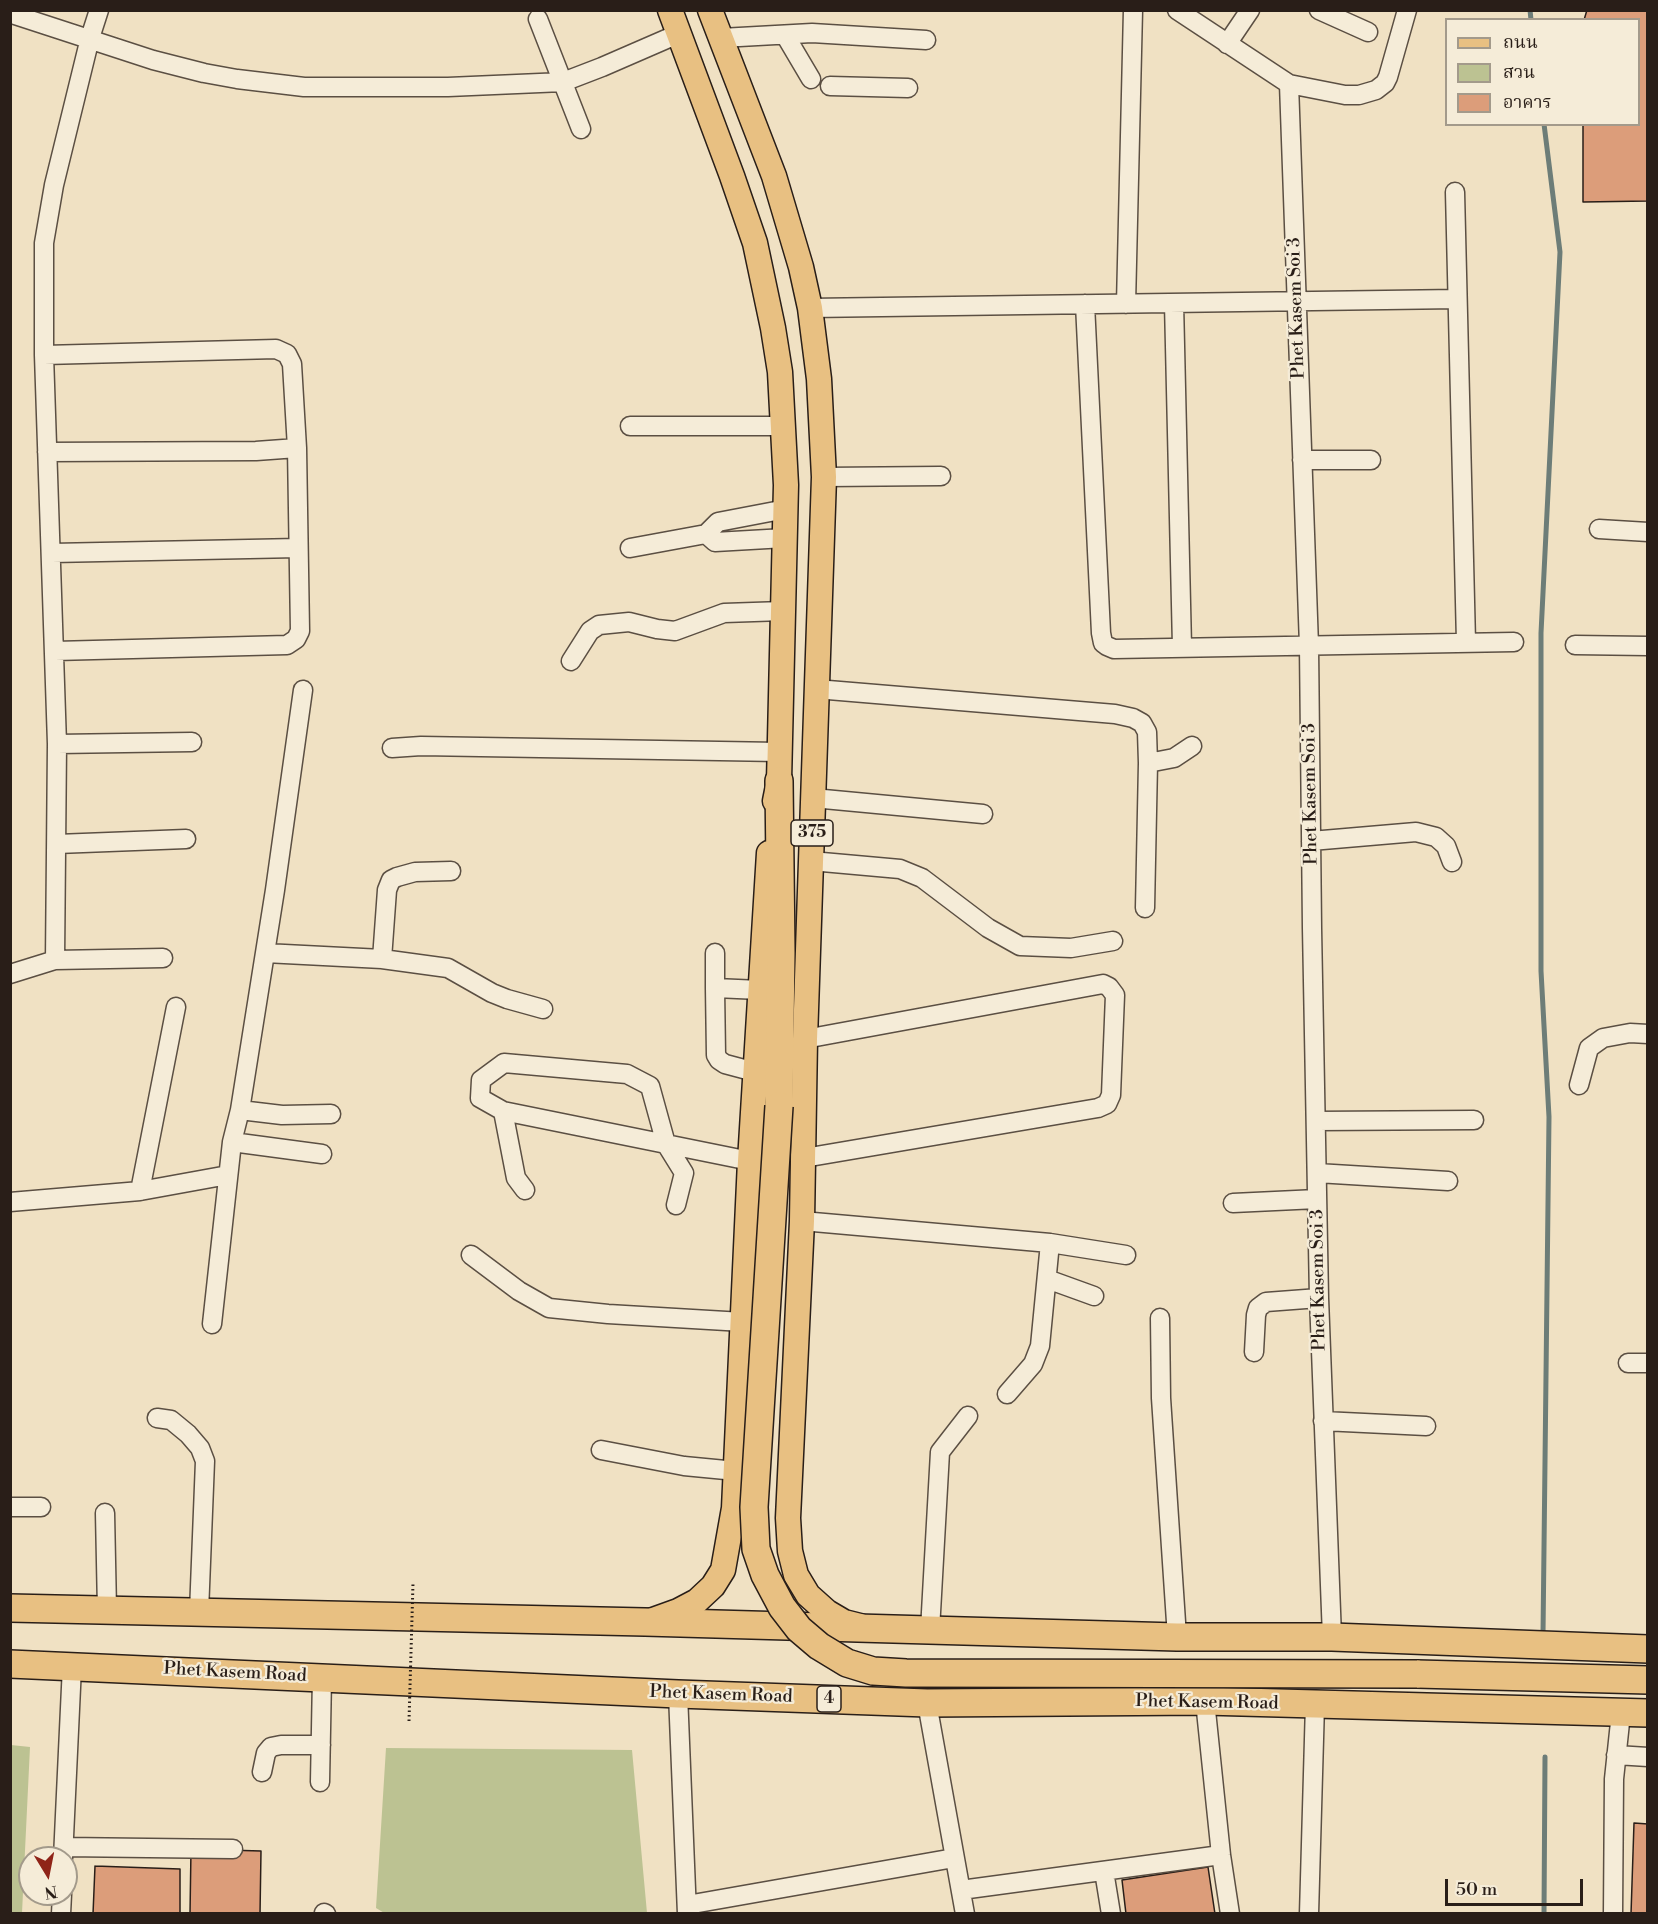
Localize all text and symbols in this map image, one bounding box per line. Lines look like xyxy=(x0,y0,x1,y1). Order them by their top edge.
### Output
legend xyxy=(1445,18,1640,126)
text: ถนน xyxy=(1503,31,1538,54)
text: สวน xyxy=(1503,61,1535,84)
text: อาคาร xyxy=(1503,91,1552,114)
street label: Phet Kasem Soi 3 xyxy=(1284,237,1310,379)
street label: Phet Kasem Soi 3 xyxy=(1299,723,1323,865)
road number: 375 xyxy=(791,820,833,846)
street label: Phet Kasem Soi 3 xyxy=(1307,1209,1331,1351)
street label: Phet Kasem Road xyxy=(163,1658,307,1688)
street label: Phet Kasem Road xyxy=(649,1682,793,1708)
road number: 4 xyxy=(817,1686,841,1712)
street label: Phet Kasem Road xyxy=(1135,1691,1279,1715)
north arrow xyxy=(18,1846,78,1906)
scale bar xyxy=(1448,1867,1586,1905)
text: 50 m xyxy=(1456,1878,1497,1901)
text: N xyxy=(43,1881,59,1903)

